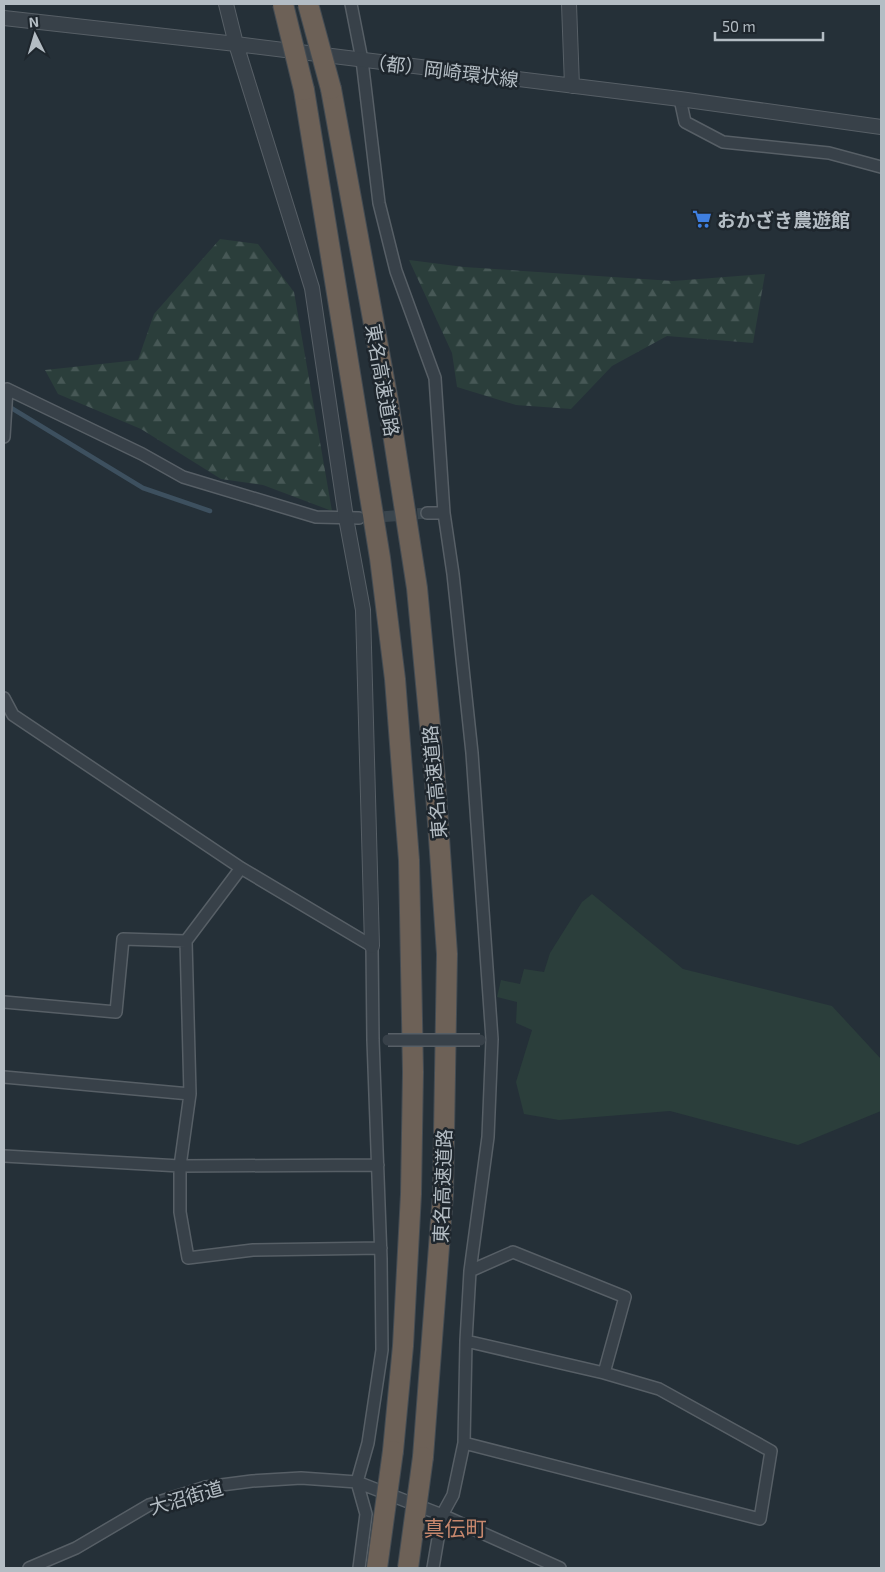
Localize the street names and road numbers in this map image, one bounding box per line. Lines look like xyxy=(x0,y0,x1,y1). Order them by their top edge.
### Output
street label: （都）岡崎環状線 xyxy=(366,49,520,91)
street label: 東名高速道路 xyxy=(362,322,404,438)
street label: 東名高速道路 xyxy=(418,724,450,840)
street label: 東名高速道路 xyxy=(429,1129,455,1243)
street label: 大沼街道 xyxy=(146,1475,226,1519)

